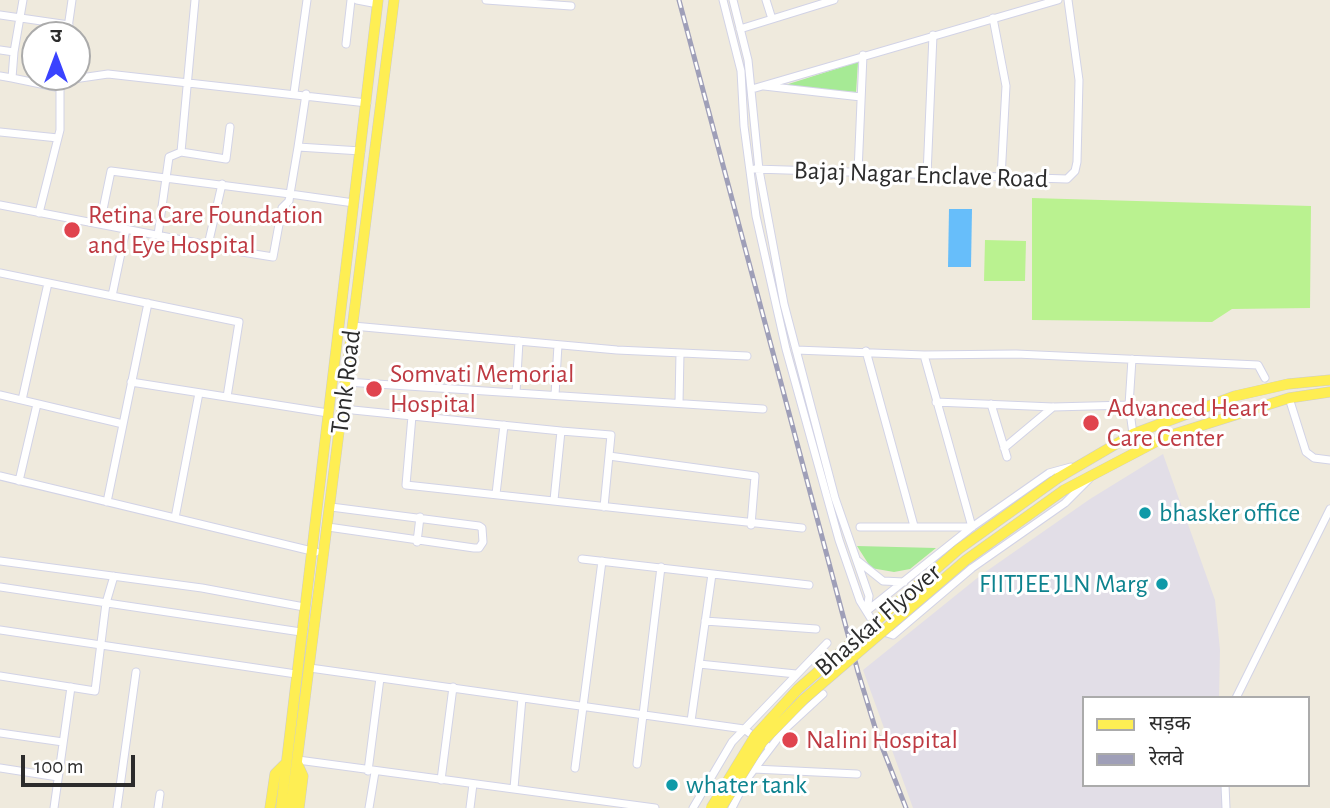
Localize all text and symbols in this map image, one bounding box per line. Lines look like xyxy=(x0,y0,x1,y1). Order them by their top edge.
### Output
north arrow xyxy=(21,21,91,91)
text: उ xyxy=(50,27,62,46)
street label: Bajaj Nagar Enclave Road xyxy=(793,155,1049,195)
place label: Retina Care Foundation and Eye Hospital xyxy=(88,199,323,260)
marker: Retina Care Foundation and Eye Hospital xyxy=(62,220,82,240)
street label: Tonk Road xyxy=(324,328,368,436)
place label: Somvati Memorial Hospital xyxy=(390,358,574,420)
marker: Somvati Memorial Hospital xyxy=(364,379,384,399)
place label: Advanced Heart Care Center xyxy=(1107,392,1268,453)
marker: Advanced Heart Care Center xyxy=(1081,413,1101,433)
place label: bhasker office xyxy=(1159,497,1300,529)
marker: bhasker office xyxy=(1137,505,1153,521)
street label: Bhaskar Flyover xyxy=(809,557,947,683)
place label: FIITJEE JLN Marg xyxy=(979,568,1148,600)
marker: FIITJEE JLN Marg xyxy=(1154,576,1170,592)
legend xyxy=(1082,696,1309,787)
text: सड़क xyxy=(1149,713,1191,734)
place label: Nalini Hospital xyxy=(806,724,958,756)
marker: Nalini Hospital xyxy=(780,730,800,750)
scale bar xyxy=(24,742,138,786)
text: रेलवे xyxy=(1149,748,1184,769)
text: 100 m xyxy=(34,756,84,777)
place label: whater tank xyxy=(686,769,807,801)
marker: whater tank xyxy=(664,777,680,793)

